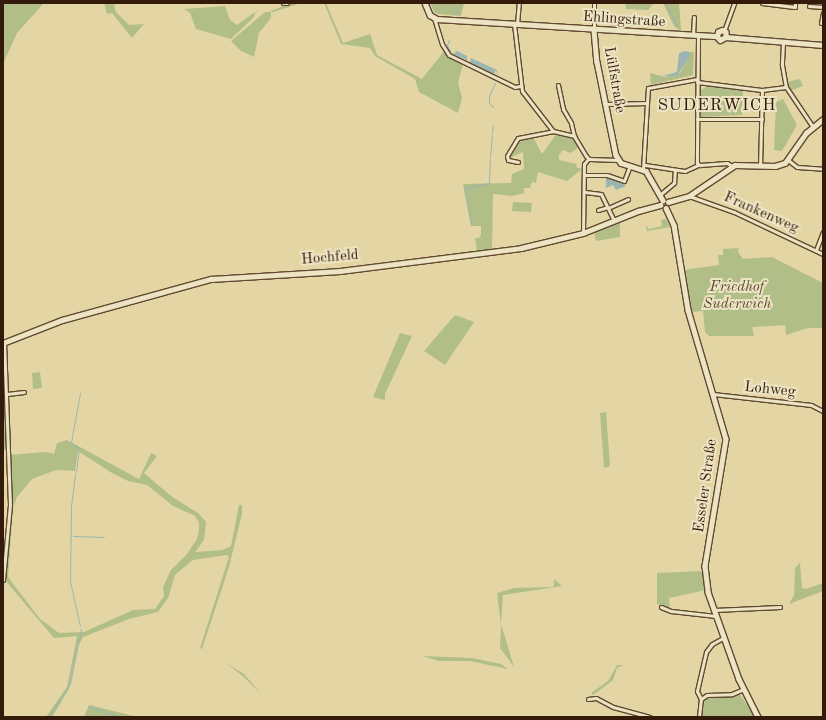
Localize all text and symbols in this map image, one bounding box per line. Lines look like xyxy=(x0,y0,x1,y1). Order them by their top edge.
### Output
street label: Ehlingstraße xyxy=(582,8,666,32)
street label: Lülfstraße xyxy=(599,45,629,115)
district label: SUDERWICH xyxy=(657,96,777,116)
street label: Frankenweg xyxy=(721,188,801,238)
street label: Hochfeld xyxy=(300,247,360,269)
park label: Friedhof Suderwich xyxy=(703,278,771,313)
street label: Lohweg xyxy=(743,378,797,402)
street label: Esseler Straße xyxy=(691,438,721,534)

